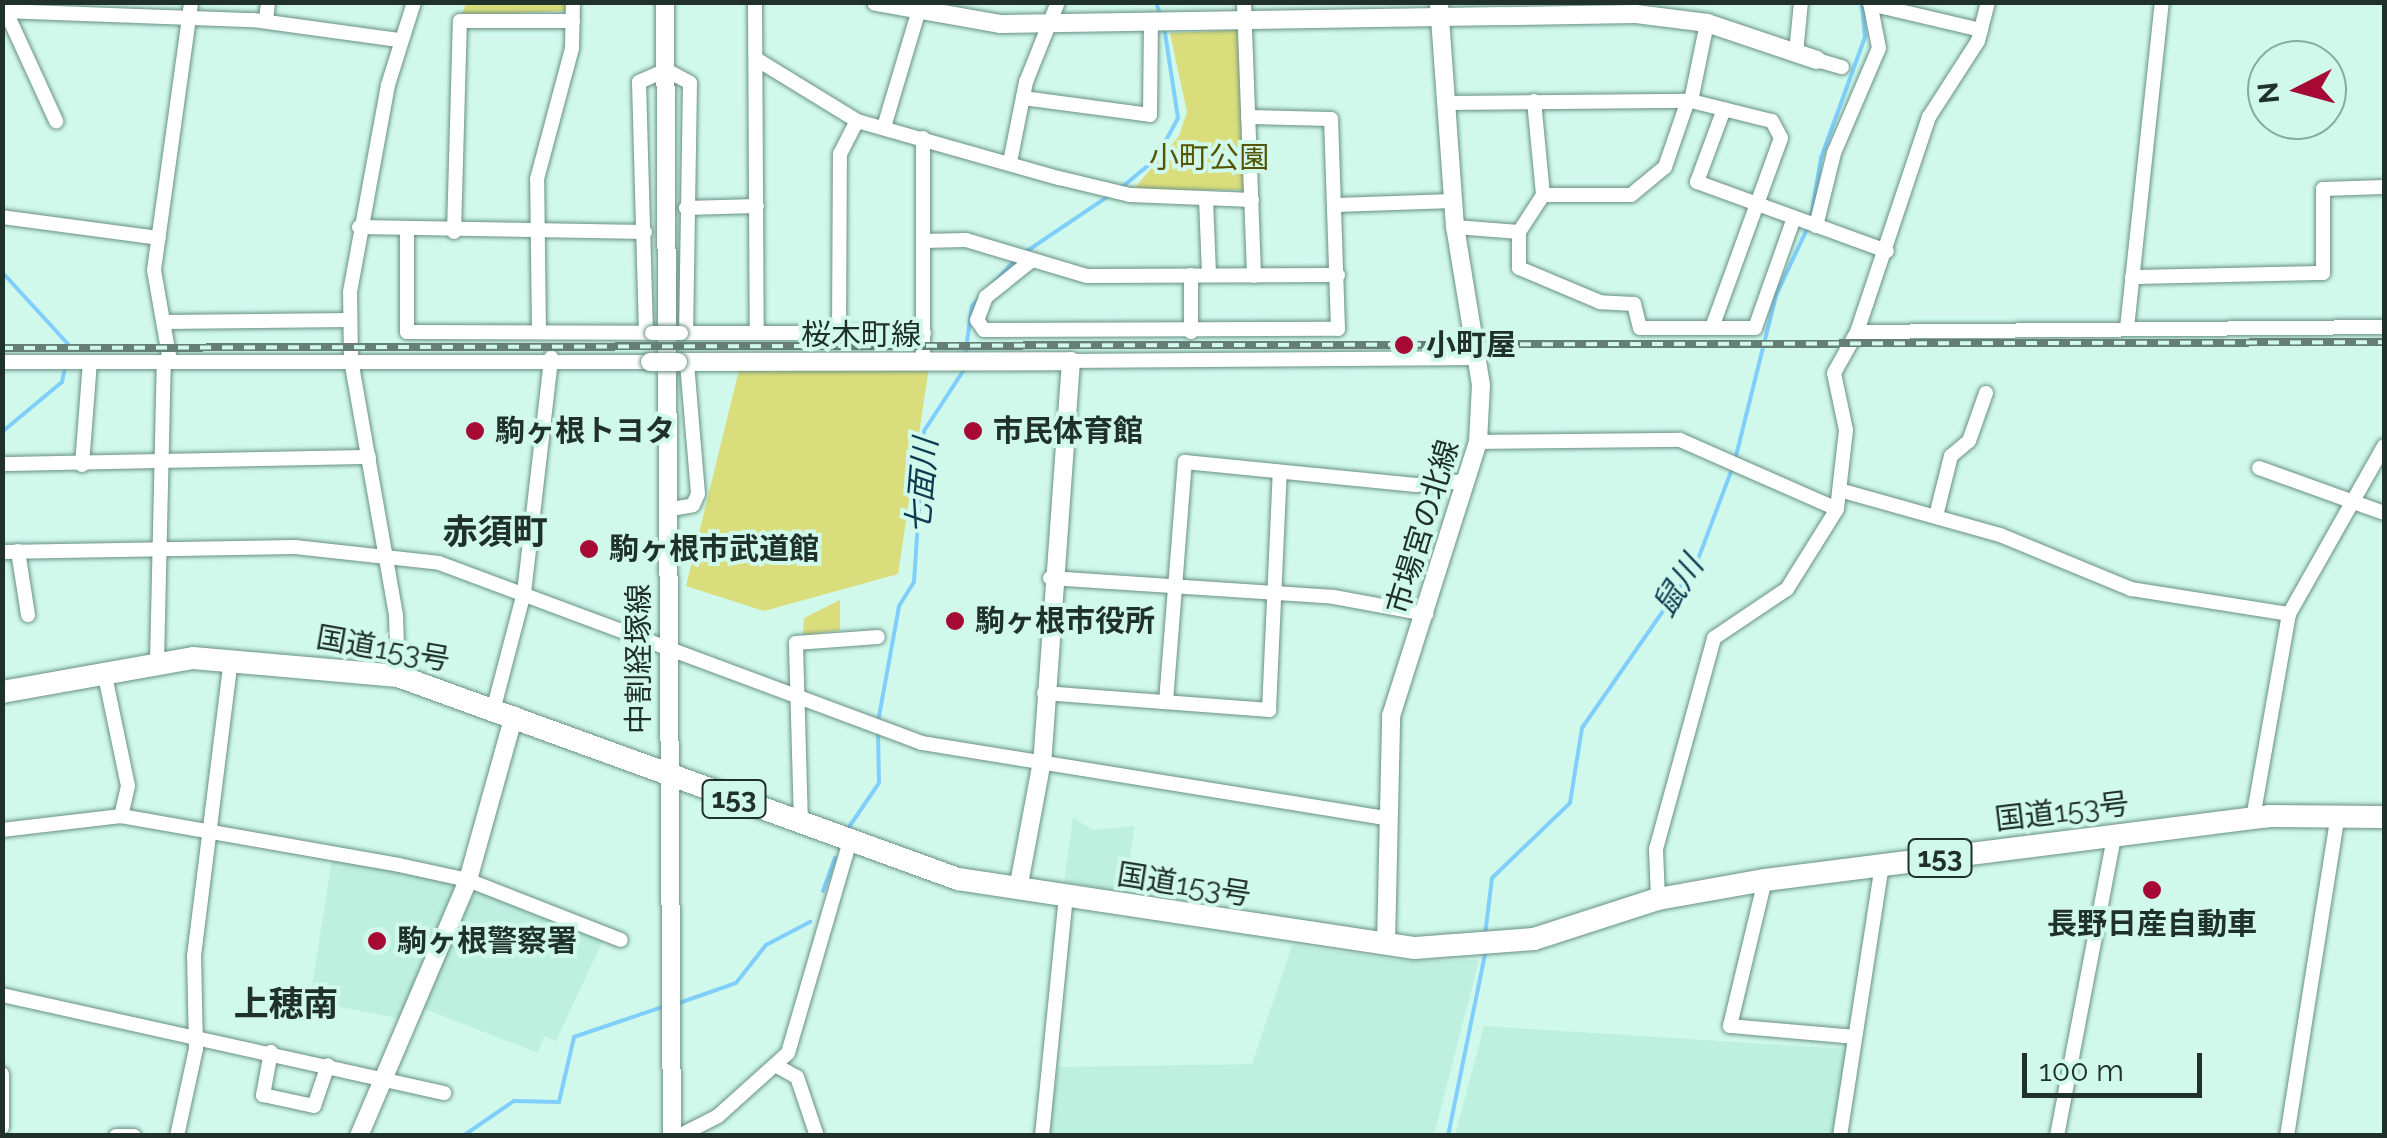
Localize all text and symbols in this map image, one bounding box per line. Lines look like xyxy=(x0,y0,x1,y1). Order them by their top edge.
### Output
north arrow xyxy=(2247,40,2347,140)
text: N xyxy=(2251,81,2286,105)
park label: 小町公園 xyxy=(1149,140,1269,176)
street label: 桜木町線 xyxy=(801,317,921,353)
place label: 小町屋 xyxy=(1426,327,1516,363)
marker: 小町屋 xyxy=(1391,332,1417,358)
place label: 駒ヶ根トヨタ xyxy=(495,413,675,449)
place label: 市民体育館 xyxy=(993,413,1143,449)
marker: 駒ヶ根トヨタ xyxy=(464,420,486,442)
marker: 市民体育館 xyxy=(962,420,984,442)
street label: 市場宮の北線 xyxy=(1379,436,1467,618)
water label: 七面川 xyxy=(899,437,945,535)
district label: 赤須町 xyxy=(443,511,547,553)
place label: 駒ヶ根市武道館 xyxy=(609,531,819,567)
marker: 駒ヶ根市武道館 xyxy=(578,538,600,560)
water label: 鼠川 xyxy=(1645,549,1711,623)
street label: 中割経塚線 xyxy=(621,584,657,734)
place label: 駒ヶ根市役所 xyxy=(975,603,1155,639)
marker: 駒ヶ根市役所 xyxy=(944,610,966,632)
street label: 国道153号 xyxy=(313,620,453,678)
road number: 153 xyxy=(702,776,766,822)
street label: 国道153号 xyxy=(1993,786,2131,838)
road number: 153 xyxy=(1908,835,1972,881)
street label: 国道153号 xyxy=(1114,857,1254,913)
marker: 長野日産自動車 xyxy=(2141,879,2163,901)
place label: 長野日産自動車 xyxy=(2047,906,2257,942)
place label: 駒ヶ根警察署 xyxy=(397,923,577,959)
marker: 駒ヶ根警察署 xyxy=(366,930,388,952)
district label: 上穂南 xyxy=(234,983,338,1025)
scale bar xyxy=(2027,1033,2207,1095)
text: 100 m xyxy=(2039,1053,2124,1088)

